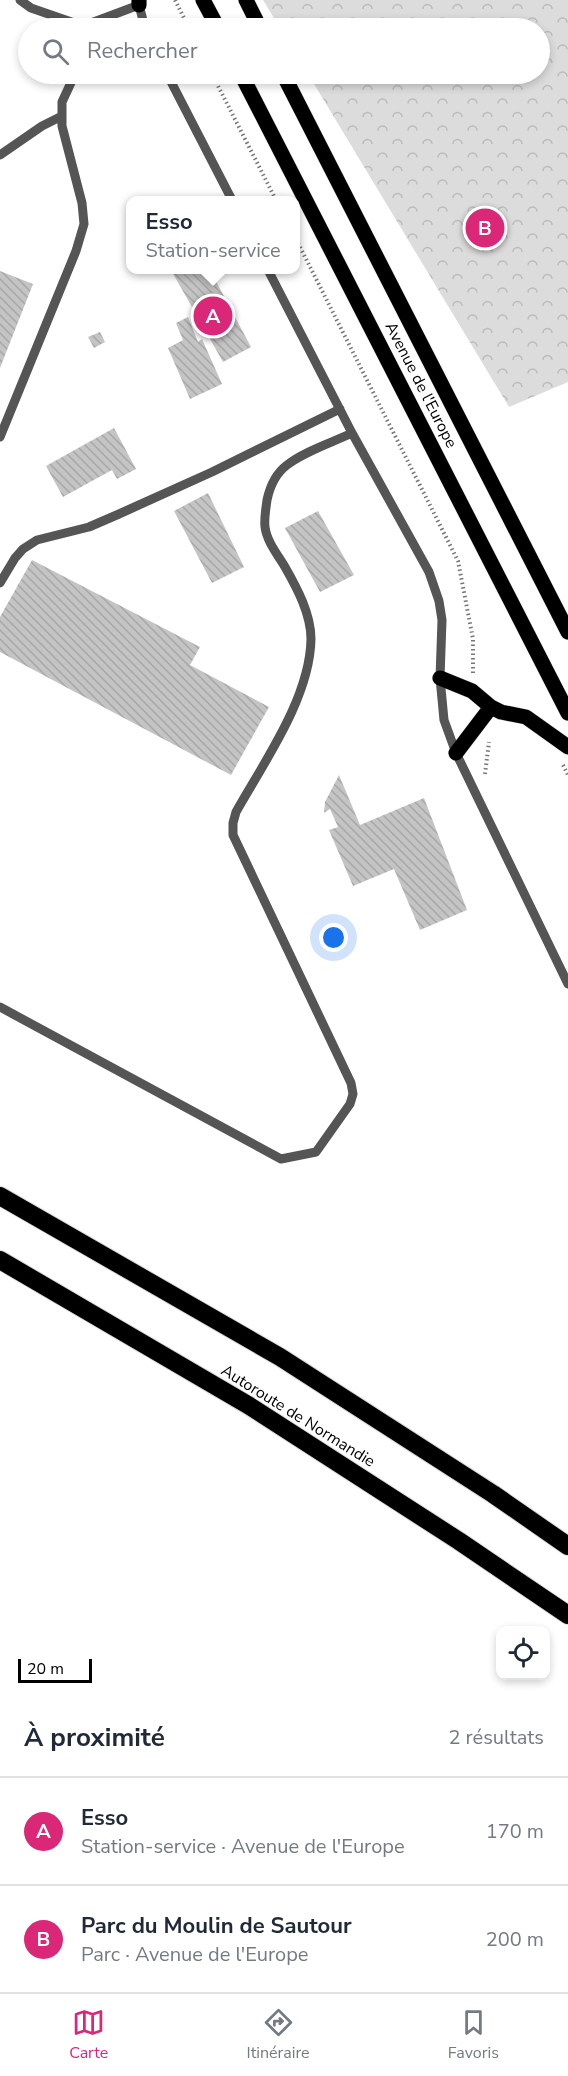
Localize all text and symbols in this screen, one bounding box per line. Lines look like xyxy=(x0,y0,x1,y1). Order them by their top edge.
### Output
search box xyxy=(18,18,550,84)
icon: search xyxy=(39,35,72,68)
text: Rechercher xyxy=(87,36,198,66)
popup xyxy=(126,196,300,274)
pin: B xyxy=(466,206,504,250)
text: Esso xyxy=(145,207,193,237)
text: Station-service xyxy=(145,237,281,264)
pin: A xyxy=(194,294,232,338)
street label: Avenue de l'Europe xyxy=(380,318,462,452)
your location xyxy=(319,923,348,952)
street label: Autoroute de Normandie xyxy=(217,1360,379,1472)
map controls xyxy=(496,1626,550,1680)
button: locate xyxy=(496,1626,550,1680)
scale bar xyxy=(18,1656,92,1684)
text: 20 m xyxy=(27,1658,64,1680)
text: À proximité xyxy=(24,1720,165,1755)
text: 2 résultats xyxy=(448,1724,544,1751)
text: Esso xyxy=(81,1803,128,1833)
text: A xyxy=(36,1818,51,1845)
text: 170 m xyxy=(486,1818,544,1845)
text: Station-service · Avenue de l'Europe xyxy=(81,1833,405,1860)
text: Parc du Moulin de Sautour xyxy=(81,1911,352,1941)
text: B xyxy=(37,1926,50,1953)
text: 200 m xyxy=(486,1926,544,1953)
text: Parc · Avenue de l'Europe xyxy=(81,1941,309,1968)
tab: Carte xyxy=(69,2006,108,2064)
tab: Itinéraire xyxy=(247,2006,310,2064)
tab: Favoris xyxy=(448,2006,499,2064)

